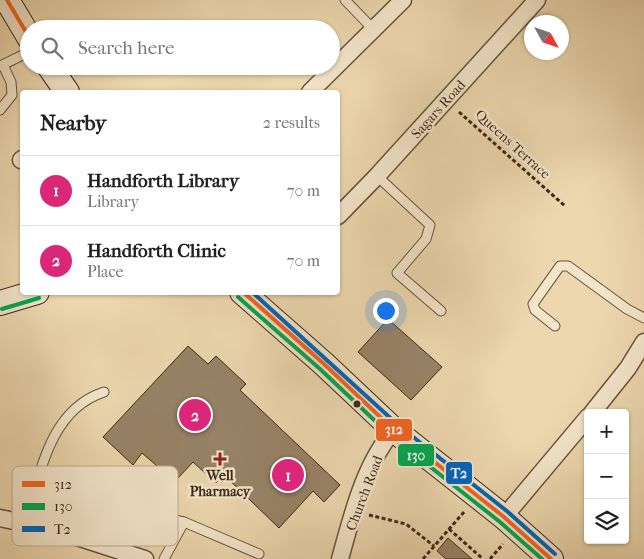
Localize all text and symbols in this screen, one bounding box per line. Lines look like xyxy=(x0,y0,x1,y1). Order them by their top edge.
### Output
north arrow xyxy=(524,15,569,60)
search box xyxy=(20,20,340,75)
icon: search xyxy=(38,34,66,62)
text: Search here xyxy=(78,37,174,59)
street label: Sagars Road xyxy=(408,76,469,142)
street label: Queens Terrace xyxy=(471,106,554,183)
text: Nearby xyxy=(40,111,106,135)
text: 2 results xyxy=(263,113,320,132)
text: Handforth Library xyxy=(87,170,239,192)
text: 1 xyxy=(53,181,59,200)
text: 70 m xyxy=(287,181,320,200)
text: Library xyxy=(87,192,139,211)
text: Handforth Clinic xyxy=(87,240,226,262)
text: 2 xyxy=(52,251,60,270)
text: 70 m xyxy=(287,251,320,270)
text: Place xyxy=(87,262,123,281)
your location xyxy=(373,298,399,324)
pin: 2 xyxy=(179,396,211,434)
unlabelled marker xyxy=(352,399,362,409)
map controls xyxy=(584,409,629,544)
button: + xyxy=(584,409,629,454)
line badge: 312 xyxy=(375,418,413,442)
text: 312 xyxy=(385,421,403,438)
line badge: 130 xyxy=(397,443,435,467)
text: 130 xyxy=(407,447,426,464)
marker: Well Pharmacy xyxy=(214,453,226,465)
street label: Church Road xyxy=(342,453,387,533)
button: − xyxy=(584,454,629,499)
pin: 1 xyxy=(272,456,304,494)
line badge: T2 xyxy=(445,461,473,485)
text: T2 xyxy=(450,465,467,482)
legend xyxy=(12,466,178,546)
place label: Well Pharmacy xyxy=(190,467,252,500)
text: 312 xyxy=(54,476,72,493)
text: 130 xyxy=(54,498,72,515)
button: layers xyxy=(584,499,629,544)
text: T2 xyxy=(54,521,71,538)

